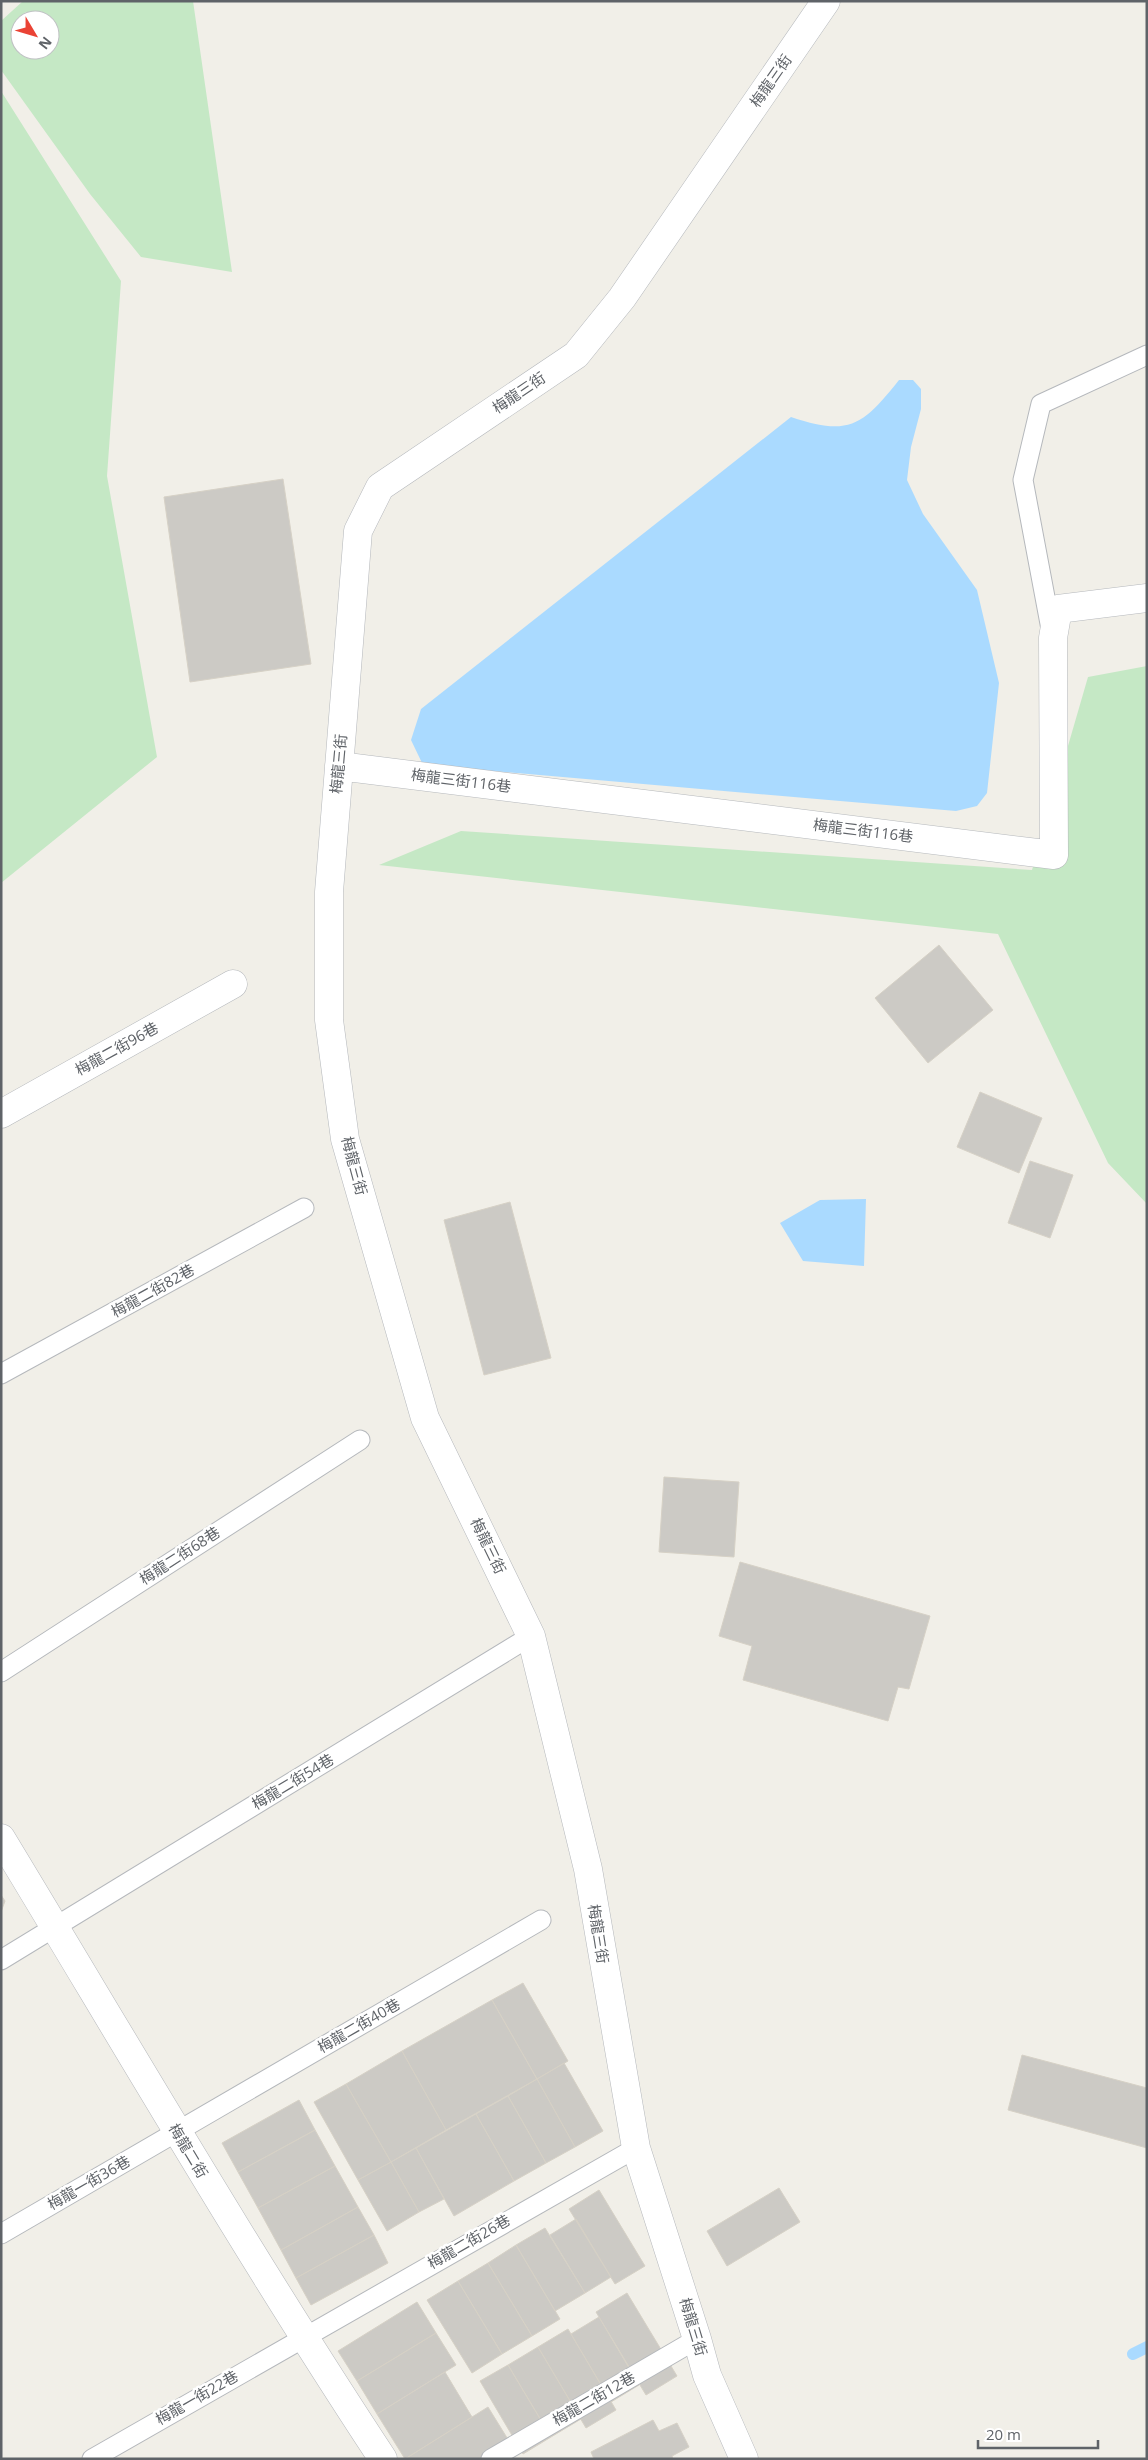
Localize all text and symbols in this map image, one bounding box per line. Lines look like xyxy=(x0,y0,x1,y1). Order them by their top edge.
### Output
north arrow xyxy=(10,10,60,60)
text: N xyxy=(35,33,57,54)
street label: 梅龍三街 xyxy=(745,50,796,111)
street label: 梅龍三街 xyxy=(488,367,549,417)
street label: 梅龍三街 xyxy=(325,733,351,795)
street label: 梅龍三街116巷 xyxy=(410,764,512,796)
street label: 梅龍三街116巷 xyxy=(812,814,914,846)
street label: 梅龍二街96巷 xyxy=(71,1017,162,1079)
street label: 梅龍三街 xyxy=(338,1134,372,1197)
street label: 梅龍二街82巷 xyxy=(107,1259,198,1321)
street label: 梅龍三街 xyxy=(467,1514,511,1577)
street label: 梅龍二街68巷 xyxy=(135,1522,224,1589)
street label: 梅龍二街54巷 xyxy=(248,1749,337,1813)
street label: 梅龍三街 xyxy=(584,1903,614,1965)
street label: 梅龍二街40巷 xyxy=(314,1993,403,2057)
street label: 梅龍二街 xyxy=(165,2120,213,2181)
street label: 梅龍一街36巷 xyxy=(44,2150,133,2214)
street label: 梅龍二街26巷 xyxy=(424,2209,513,2273)
street label: 梅龍三街 xyxy=(676,2295,712,2358)
street label: 梅龍一街22巷 xyxy=(152,2365,241,2429)
street label: 梅龍二街12巷 xyxy=(549,2366,638,2430)
scale bar xyxy=(978,2418,1098,2450)
text: 20 m xyxy=(986,2424,1021,2444)

